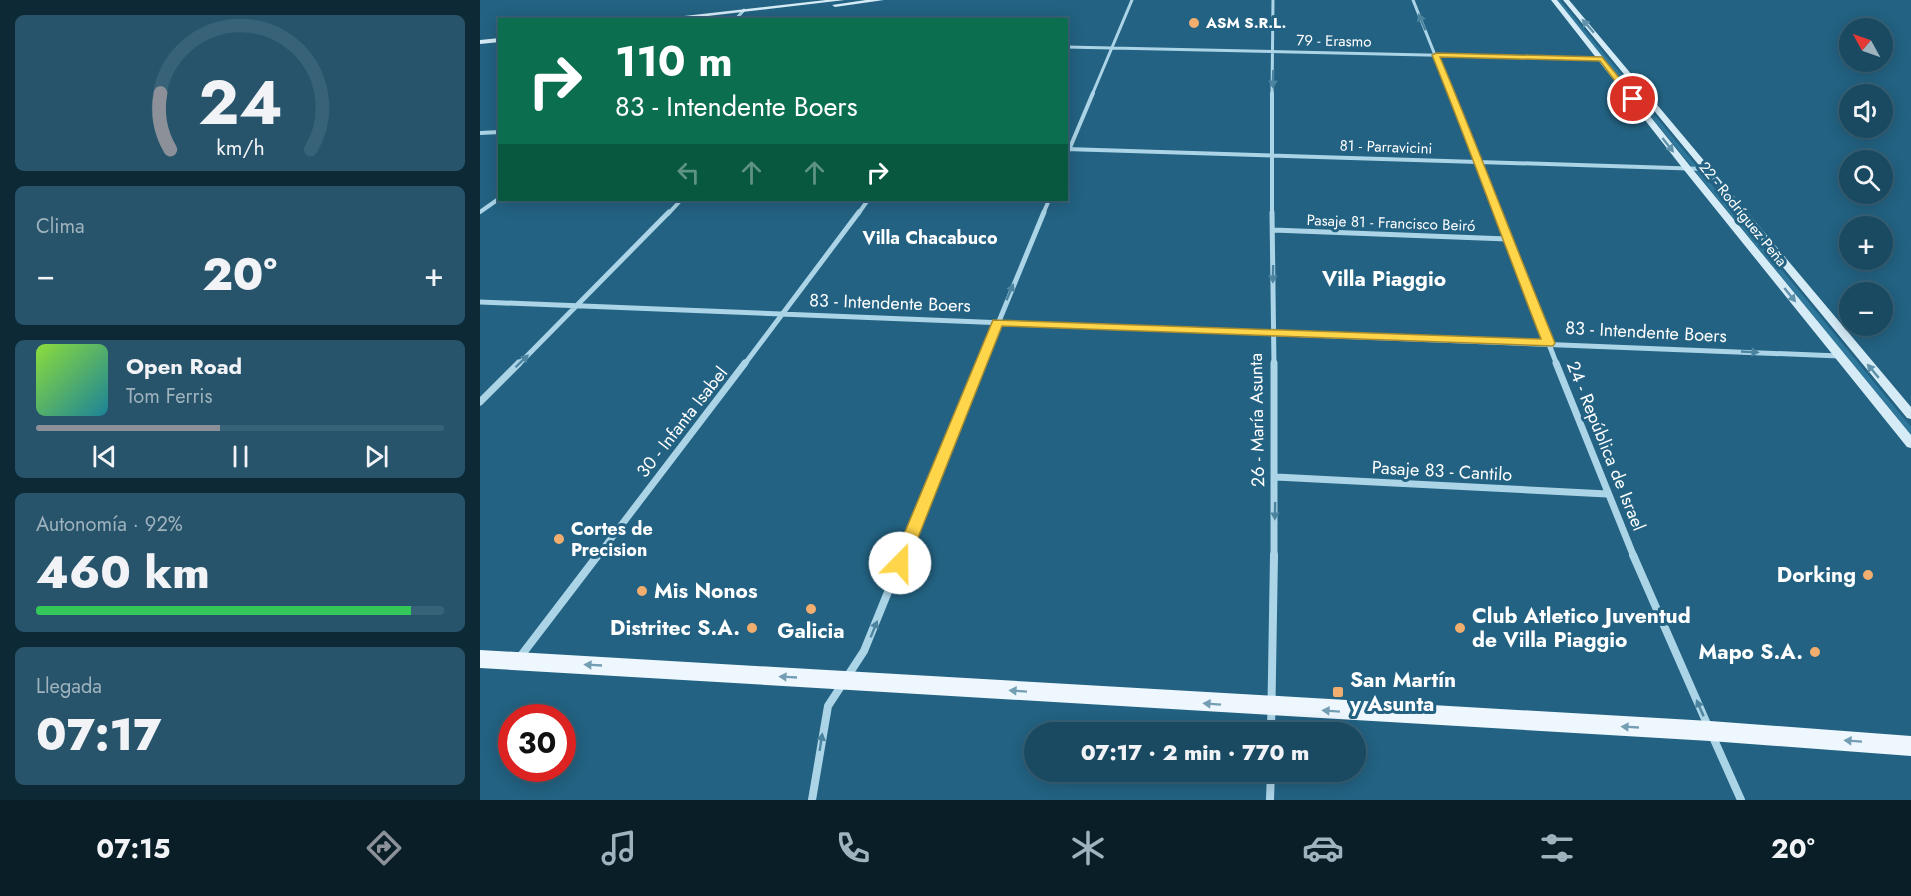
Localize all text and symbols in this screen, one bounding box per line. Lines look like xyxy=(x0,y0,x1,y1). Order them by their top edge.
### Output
place label: ASM S.R.L. xyxy=(1205,12,1286,34)
one-way arrow xyxy=(1417,12,1427,30)
marker: ASM S.R.L. xyxy=(1187,16,1201,30)
one-way arrow xyxy=(1581,18,1594,34)
north arrow xyxy=(1839,18,1893,72)
map controls xyxy=(1839,18,1893,336)
street label: 79 - Erasmo xyxy=(1296,29,1372,53)
text: 110 m xyxy=(615,31,733,92)
icon: right xyxy=(516,42,594,120)
text: 24 xyxy=(198,57,282,147)
one-way arrow xyxy=(1268,70,1278,89)
pin xyxy=(1607,73,1658,124)
icon: arrive xyxy=(1616,82,1649,115)
button: sound xyxy=(1839,84,1893,138)
text: 83 - Intendente Boers xyxy=(615,87,858,126)
text: km/h xyxy=(216,132,264,163)
street label: 81 - Parravicini xyxy=(1339,134,1433,160)
one-way arrow xyxy=(1662,137,1674,152)
button: search xyxy=(1839,150,1893,204)
icon: left xyxy=(672,156,705,189)
icon: ahead xyxy=(735,156,768,189)
icon: ahead xyxy=(798,156,831,189)
icon: right xyxy=(861,156,894,189)
street label: 22 - Rodríguez Peña xyxy=(1694,157,1792,271)
street label: Pasaje 81 - Francisco Beiró xyxy=(1306,209,1476,237)
text: Clima xyxy=(36,212,85,241)
button: + xyxy=(1839,216,1893,270)
district label: Villa Chacabuco xyxy=(861,225,998,251)
text: 20° xyxy=(202,242,277,307)
text: − xyxy=(36,251,55,298)
text: + xyxy=(424,251,444,298)
district label: Villa Piaggio xyxy=(1321,264,1446,294)
one-way arrow xyxy=(1268,265,1278,284)
button: − xyxy=(1839,282,1893,336)
one-way arrow xyxy=(1005,283,1015,301)
street label: 83 - Intendente Boers xyxy=(809,287,971,319)
one-way arrow xyxy=(1783,287,1796,303)
street label: 83 - Intendente Boers xyxy=(1565,315,1727,349)
one-way arrow xyxy=(1741,347,1760,356)
text: Open Road xyxy=(126,350,242,382)
street label: 26 - María Asunta xyxy=(1243,353,1271,487)
one-way arrow xyxy=(514,355,529,368)
street label: 24 - República de Israel xyxy=(1560,357,1652,535)
street label: 30 - Infanta Isabel xyxy=(630,361,734,483)
one-way arrow xyxy=(1867,363,1880,379)
text: Tom Ferris xyxy=(126,382,213,411)
icon: previous xyxy=(88,440,121,473)
icon: pause xyxy=(224,440,257,473)
icon: next xyxy=(360,440,393,473)
street label: Pasaje 83 - Cantilo xyxy=(1371,454,1513,488)
one-way arrow xyxy=(1270,502,1280,521)
text: Autonomía · 92% xyxy=(36,510,183,539)
place label: Cortes de Precision xyxy=(571,516,653,563)
position arrow xyxy=(868,531,932,595)
marker: Cortes de Precision xyxy=(552,532,566,546)
text: 460 km xyxy=(36,540,210,605)
place label: Dorking xyxy=(1777,560,1856,590)
marker: Dorking xyxy=(1861,568,1875,582)
place label: Mis Nonos xyxy=(654,576,758,606)
marker: Mis Nonos xyxy=(635,584,649,598)
place label: Club Atletico Juventud de Villa Piaggio xyxy=(1472,601,1691,655)
marker: Galicia xyxy=(804,602,818,616)
place label: Distritec S.A. xyxy=(610,613,740,643)
place label: Galicia xyxy=(777,616,845,646)
one-way arrow xyxy=(869,619,879,637)
marker: Distritec S.A. xyxy=(745,621,759,635)
marker: Club Atletico Juventud de Villa Piaggio xyxy=(1453,621,1467,635)
place label: Mapo S.A. xyxy=(1699,637,1803,667)
marker: Mapo S.A. xyxy=(1808,645,1822,659)
one-way arrow xyxy=(584,660,603,670)
place label: San Martín y Asunta xyxy=(1349,665,1456,719)
text: Llegada xyxy=(36,672,102,701)
one-way arrow xyxy=(778,672,797,681)
marker: San Martín y Asunta xyxy=(1331,685,1345,699)
one-way arrow xyxy=(1008,686,1027,696)
one-way arrow xyxy=(1203,699,1222,708)
one-way arrow xyxy=(1695,699,1705,717)
text: 07:17 xyxy=(36,702,162,767)
speed limit sign: 30 xyxy=(498,704,576,782)
one-way arrow xyxy=(1321,706,1340,716)
one-way arrow xyxy=(1621,722,1640,731)
one-way arrow xyxy=(817,733,826,752)
text: 07:17 · 2 min · 770 m xyxy=(1081,736,1309,768)
one-way arrow xyxy=(1843,737,1862,746)
icon: directions xyxy=(363,827,405,869)
icon: music xyxy=(598,827,640,869)
icon: phone xyxy=(832,827,874,869)
icon: climate xyxy=(1067,827,1109,869)
icon: car xyxy=(1302,827,1344,869)
icon: filters xyxy=(1536,827,1578,869)
text: 07:15 xyxy=(96,829,170,868)
text: 20° xyxy=(1771,829,1815,868)

